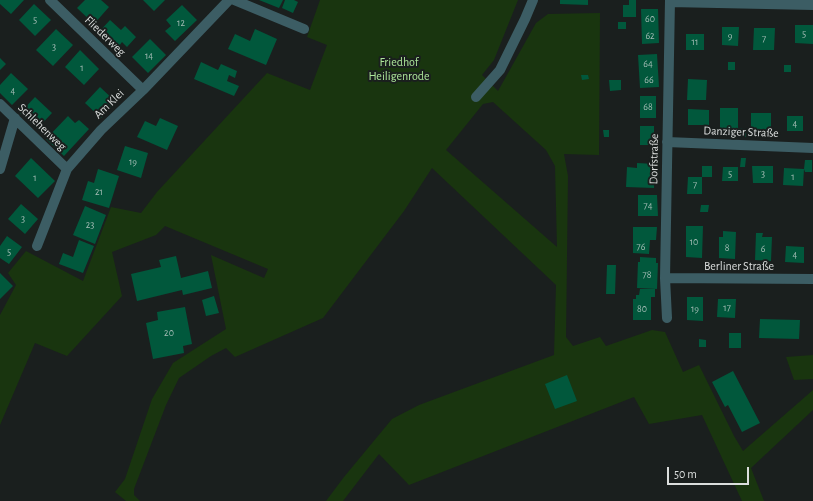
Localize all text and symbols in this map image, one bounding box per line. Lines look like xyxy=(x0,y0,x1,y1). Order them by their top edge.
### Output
street label: Fliederweg xyxy=(81,13,129,59)
house number: 60 xyxy=(645,13,655,25)
house number: 5 xyxy=(33,14,37,26)
house number: 12 xyxy=(177,17,185,29)
house number: 5 xyxy=(802,28,806,40)
house number: 62 xyxy=(645,30,655,42)
house number: 9 xyxy=(728,30,732,42)
house number: 7 xyxy=(762,33,766,45)
house number: 11 xyxy=(692,36,698,48)
house number: 3 xyxy=(52,41,56,53)
house number: 14 xyxy=(145,50,153,62)
park label: Friedhof Heiligenrode xyxy=(368,55,430,83)
house number: 64 xyxy=(643,58,653,70)
house number: 1 xyxy=(80,62,84,74)
house number: 66 xyxy=(644,74,654,86)
house number: 4 xyxy=(11,85,15,97)
street label: Am Klei xyxy=(91,86,127,122)
street label: Schlehenweg xyxy=(15,100,69,154)
house number: 68 xyxy=(643,101,653,113)
house number: 4 xyxy=(793,118,797,130)
street label: Danziger Straße xyxy=(703,123,779,141)
street label: Dorfstraße xyxy=(646,133,662,185)
house number: 19 xyxy=(129,156,137,168)
house number: 5 xyxy=(728,168,732,180)
house number: 3 xyxy=(761,168,765,180)
house number: 1 xyxy=(791,171,795,183)
house number: 1 xyxy=(33,172,37,184)
house number: 7 xyxy=(693,179,697,191)
house number: 21 xyxy=(95,186,103,198)
house number: 74 xyxy=(644,200,652,212)
house number: 3 xyxy=(21,213,25,225)
house number: 23 xyxy=(86,219,94,231)
house number: 10 xyxy=(690,236,698,248)
house number: 76 xyxy=(637,241,645,253)
house number: 8 xyxy=(725,242,729,254)
house number: 6 xyxy=(761,243,765,255)
house number: 5 xyxy=(7,246,11,258)
house number: 4 xyxy=(793,249,797,261)
street label: Berliner Straße xyxy=(704,259,774,273)
house number: 78 xyxy=(643,269,651,281)
house number: 17 xyxy=(723,302,731,314)
house number: 80 xyxy=(637,303,647,315)
house number: 19 xyxy=(691,303,699,315)
house number: 20 xyxy=(164,327,174,339)
scale bar xyxy=(669,459,751,485)
text: 50 m xyxy=(674,468,697,480)

